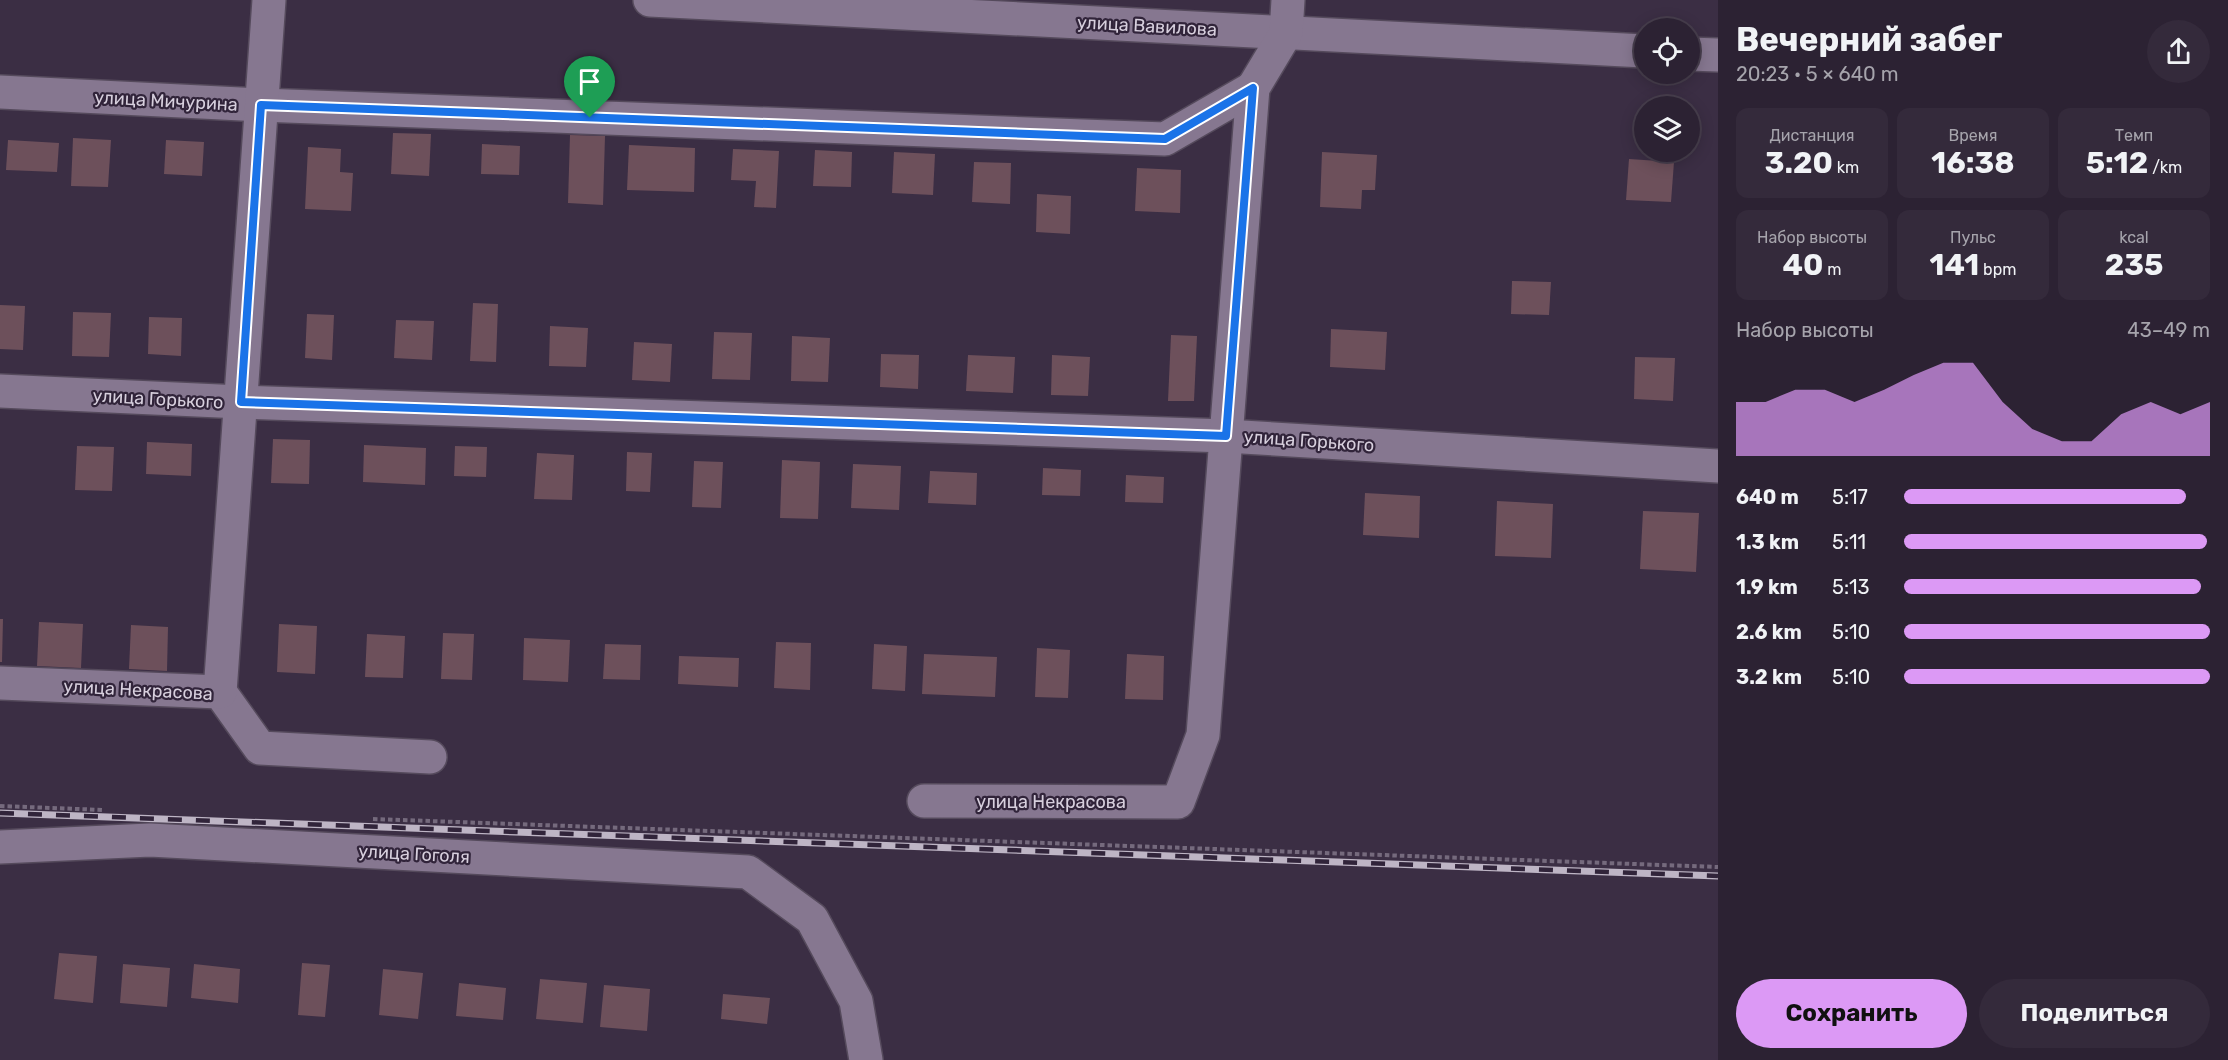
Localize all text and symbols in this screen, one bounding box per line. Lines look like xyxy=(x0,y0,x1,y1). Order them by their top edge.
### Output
street label: улица Вавилова xyxy=(1077,11,1217,41)
map controls xyxy=(1634,18,1700,162)
button: locate xyxy=(1634,18,1700,84)
text: Вечерний забег xyxy=(1736,20,2002,59)
button: share xyxy=(2147,20,2210,83)
pin xyxy=(564,56,615,118)
text: 20:23 · 5 × 640 m xyxy=(1736,62,1898,86)
icon: arrive xyxy=(573,65,606,98)
street label: улица Мичурина xyxy=(94,86,238,116)
button: layers xyxy=(1634,96,1700,162)
text: Дистанция xyxy=(1769,126,1855,145)
text: Время xyxy=(1949,126,1997,145)
text: Темп xyxy=(2115,126,2153,145)
text: 3.20 xyxy=(1765,145,1833,181)
text: 16:38 xyxy=(1931,145,2015,181)
text: 5:12 xyxy=(2086,145,2148,181)
text: km xyxy=(1833,158,1859,177)
text: /km xyxy=(2148,158,2182,177)
text: Набор высоты xyxy=(1757,228,1867,247)
text: Пульс xyxy=(1950,228,1996,247)
text: kcal xyxy=(2119,228,2149,247)
text: 40 xyxy=(1782,247,1823,283)
text: 141 xyxy=(1930,247,1979,283)
text: 235 xyxy=(2105,247,2163,283)
text: m xyxy=(1823,260,1842,279)
text: bpm xyxy=(1979,260,2016,279)
text: Набор высоты xyxy=(1736,318,1874,342)
text: 43–49 m xyxy=(2127,318,2210,342)
street label: улица Горького xyxy=(92,385,224,413)
street label: улица Горького xyxy=(1243,425,1375,457)
text: 640 m xyxy=(1736,485,1799,509)
text: 5:17 xyxy=(1832,485,1868,509)
text: 1.3 km xyxy=(1736,530,1799,554)
text: 5:11 xyxy=(1832,530,1866,554)
text: 1.9 km xyxy=(1736,575,1798,599)
text: 5:13 xyxy=(1832,575,1870,599)
text: 2.6 km xyxy=(1736,620,1802,644)
text: 5:10 xyxy=(1832,620,1870,644)
text: 3.2 km xyxy=(1736,665,1802,689)
text: 5:10 xyxy=(1832,665,1870,689)
street label: улица Некрасова xyxy=(63,675,213,705)
street label: улица Некрасова xyxy=(976,791,1126,813)
street label: улица Гоголя xyxy=(358,840,470,868)
button: Сохранить xyxy=(1736,979,1967,1048)
button: Поделиться xyxy=(1979,979,2210,1048)

